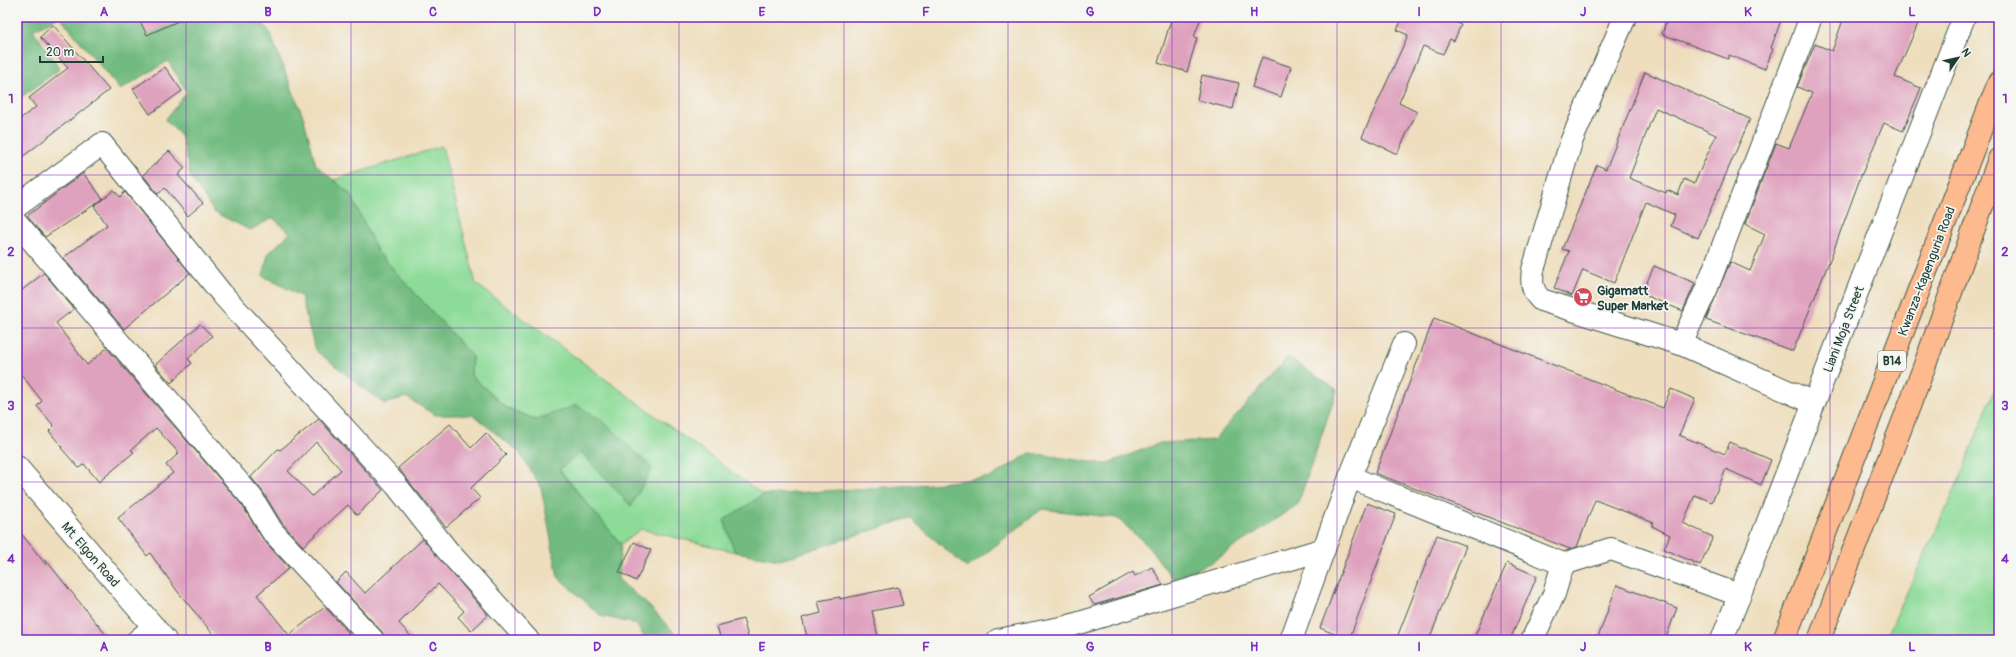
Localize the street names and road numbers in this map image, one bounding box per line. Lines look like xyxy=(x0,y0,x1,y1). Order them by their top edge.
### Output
street label: Kwanza-Kapenguria Road xyxy=(1895,204,1959,338)
street label: Liani Moja Street xyxy=(1820,283,1868,375)
road number: B14 xyxy=(1878,351,1906,371)
street label: Mt. Elgon Road xyxy=(58,519,123,590)

